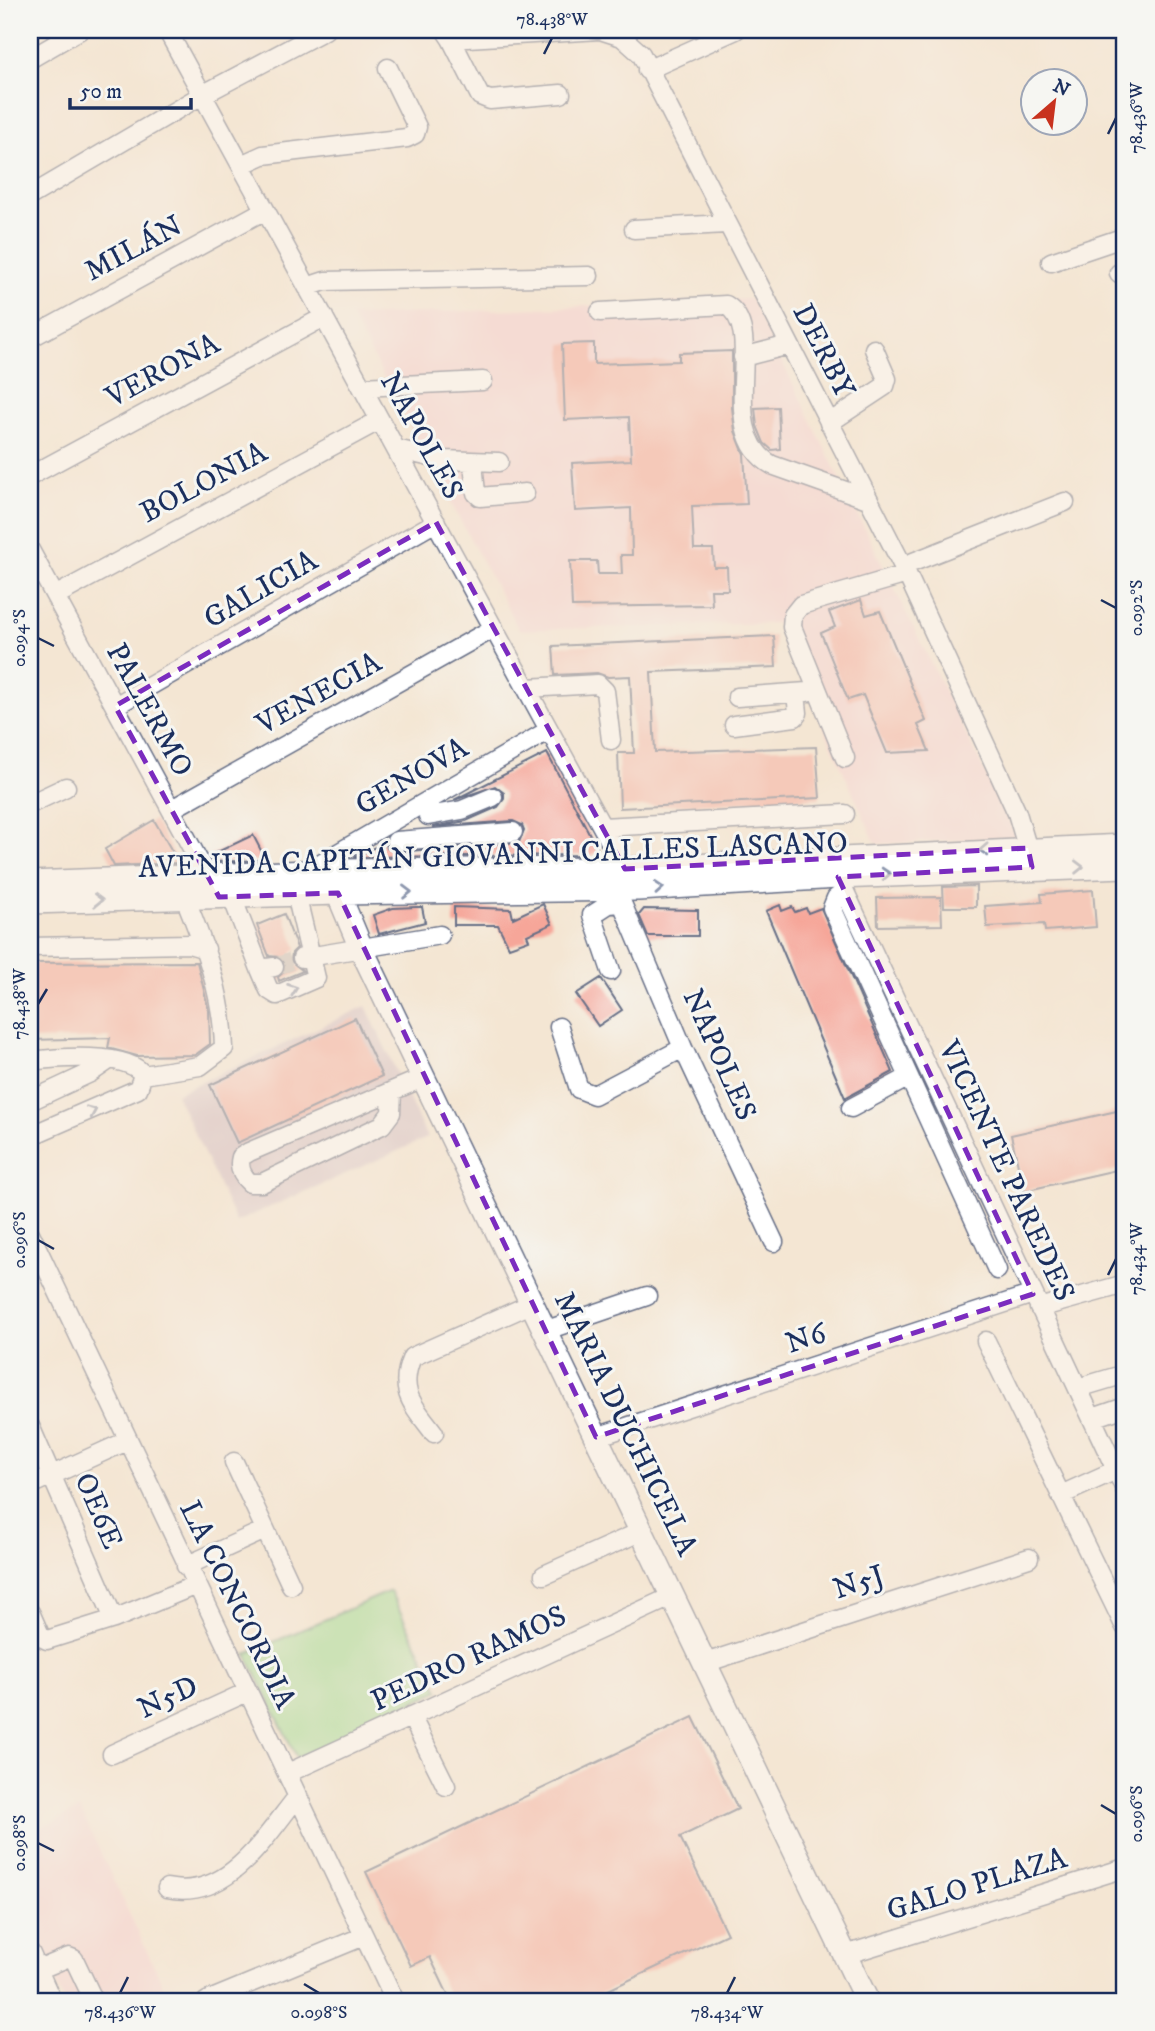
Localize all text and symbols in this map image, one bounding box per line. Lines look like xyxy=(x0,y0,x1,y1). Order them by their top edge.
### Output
text: 78.438°W xyxy=(516,9,588,31)
scale bar xyxy=(70,66,191,110)
north arrow xyxy=(1018,66,1088,136)
text: N xyxy=(1049,74,1074,102)
text: 50 m xyxy=(80,79,122,105)
text: 78.436°W xyxy=(1126,82,1148,154)
street label: MILÁN xyxy=(78,206,189,290)
street label: DERBY xyxy=(784,298,863,405)
street label: VERONA xyxy=(99,325,227,417)
street label: NAPOLES xyxy=(371,366,471,506)
street label: BOLONIA xyxy=(134,434,275,532)
street label: GALICIA xyxy=(198,542,325,637)
text: 0.092°S xyxy=(1126,580,1148,636)
text: 0.094°S xyxy=(9,609,31,667)
street label: PALERMO xyxy=(97,637,201,783)
street label: VENECIA xyxy=(249,644,389,744)
street label: GENOVA xyxy=(349,729,476,824)
street label: AVENIDA CAPITÁN GIOVANNI CALLES LASCANO xyxy=(138,823,848,887)
one-way arrow xyxy=(978,843,989,858)
one-way arrow xyxy=(1073,859,1084,874)
one-way arrow xyxy=(880,867,891,882)
one-way arrow xyxy=(653,881,664,896)
one-way arrow xyxy=(402,884,412,900)
one-way arrow xyxy=(93,893,104,908)
text: 78.438°W xyxy=(9,968,31,1040)
one-way arrow xyxy=(286,983,298,997)
street label: NAPOLES xyxy=(674,984,764,1126)
street label: VICENTE PAREDES xyxy=(929,1034,1083,1307)
one-way arrow xyxy=(85,1105,97,1119)
text: 0.096°S xyxy=(9,1211,31,1269)
text: 78.434°W xyxy=(1126,1222,1148,1295)
street label: MARIA DUCHICELA xyxy=(545,1286,705,1563)
street label: N6 xyxy=(781,1315,832,1363)
street label: OE6E xyxy=(66,1467,130,1555)
street label: LA CONCORDIA xyxy=(171,1495,304,1716)
street label: N5J xyxy=(829,1557,889,1609)
street label: PEDRO RAMOS xyxy=(365,1598,573,1720)
street label: N5D xyxy=(132,1668,204,1728)
text: 0.096°S xyxy=(1126,1785,1148,1843)
text: 0.098°S xyxy=(9,1815,31,1871)
street label: GALO PLAZA xyxy=(882,1840,1072,1930)
text: 78.436°W xyxy=(84,2002,156,2024)
text: 0.098°S xyxy=(291,2002,347,2024)
text: 78.434°W xyxy=(691,2002,764,2024)

